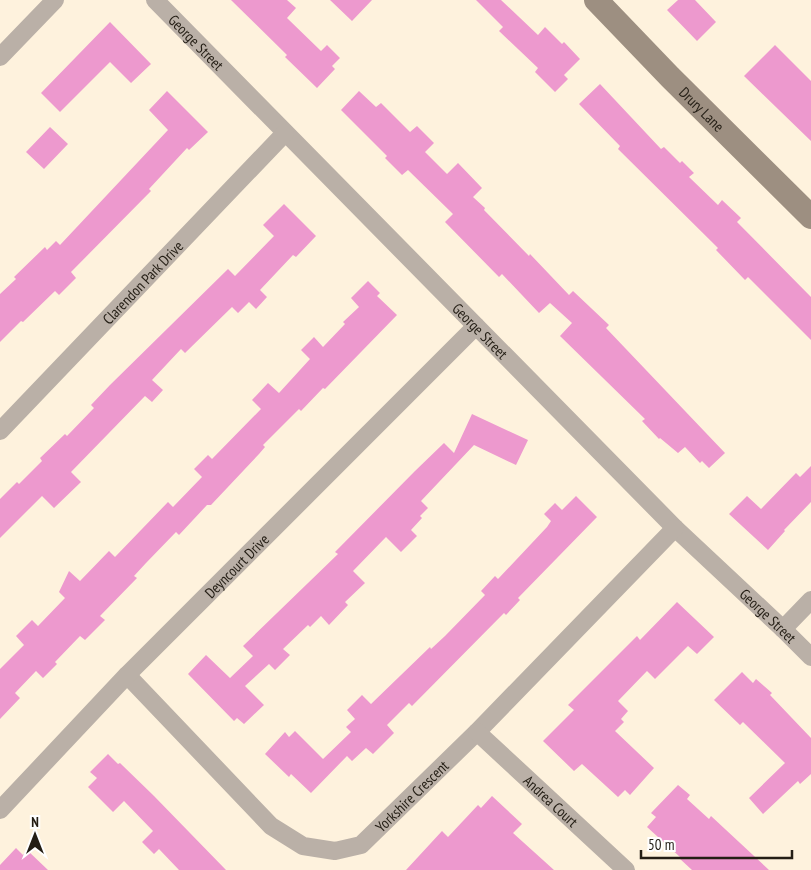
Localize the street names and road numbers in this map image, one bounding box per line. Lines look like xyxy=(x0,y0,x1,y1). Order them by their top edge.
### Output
street label: George Street xyxy=(165,10,228,74)
street label: Drury Lane xyxy=(676,82,729,135)
street label: Clarendon Park Drive xyxy=(98,236,187,328)
street label: George Street xyxy=(449,299,512,363)
street label: Deyncourt Drive xyxy=(200,529,273,602)
street label: George Street xyxy=(736,584,801,647)
street label: Yorkshire Crescent xyxy=(371,756,452,836)
street label: Andrea Court xyxy=(520,771,582,831)

